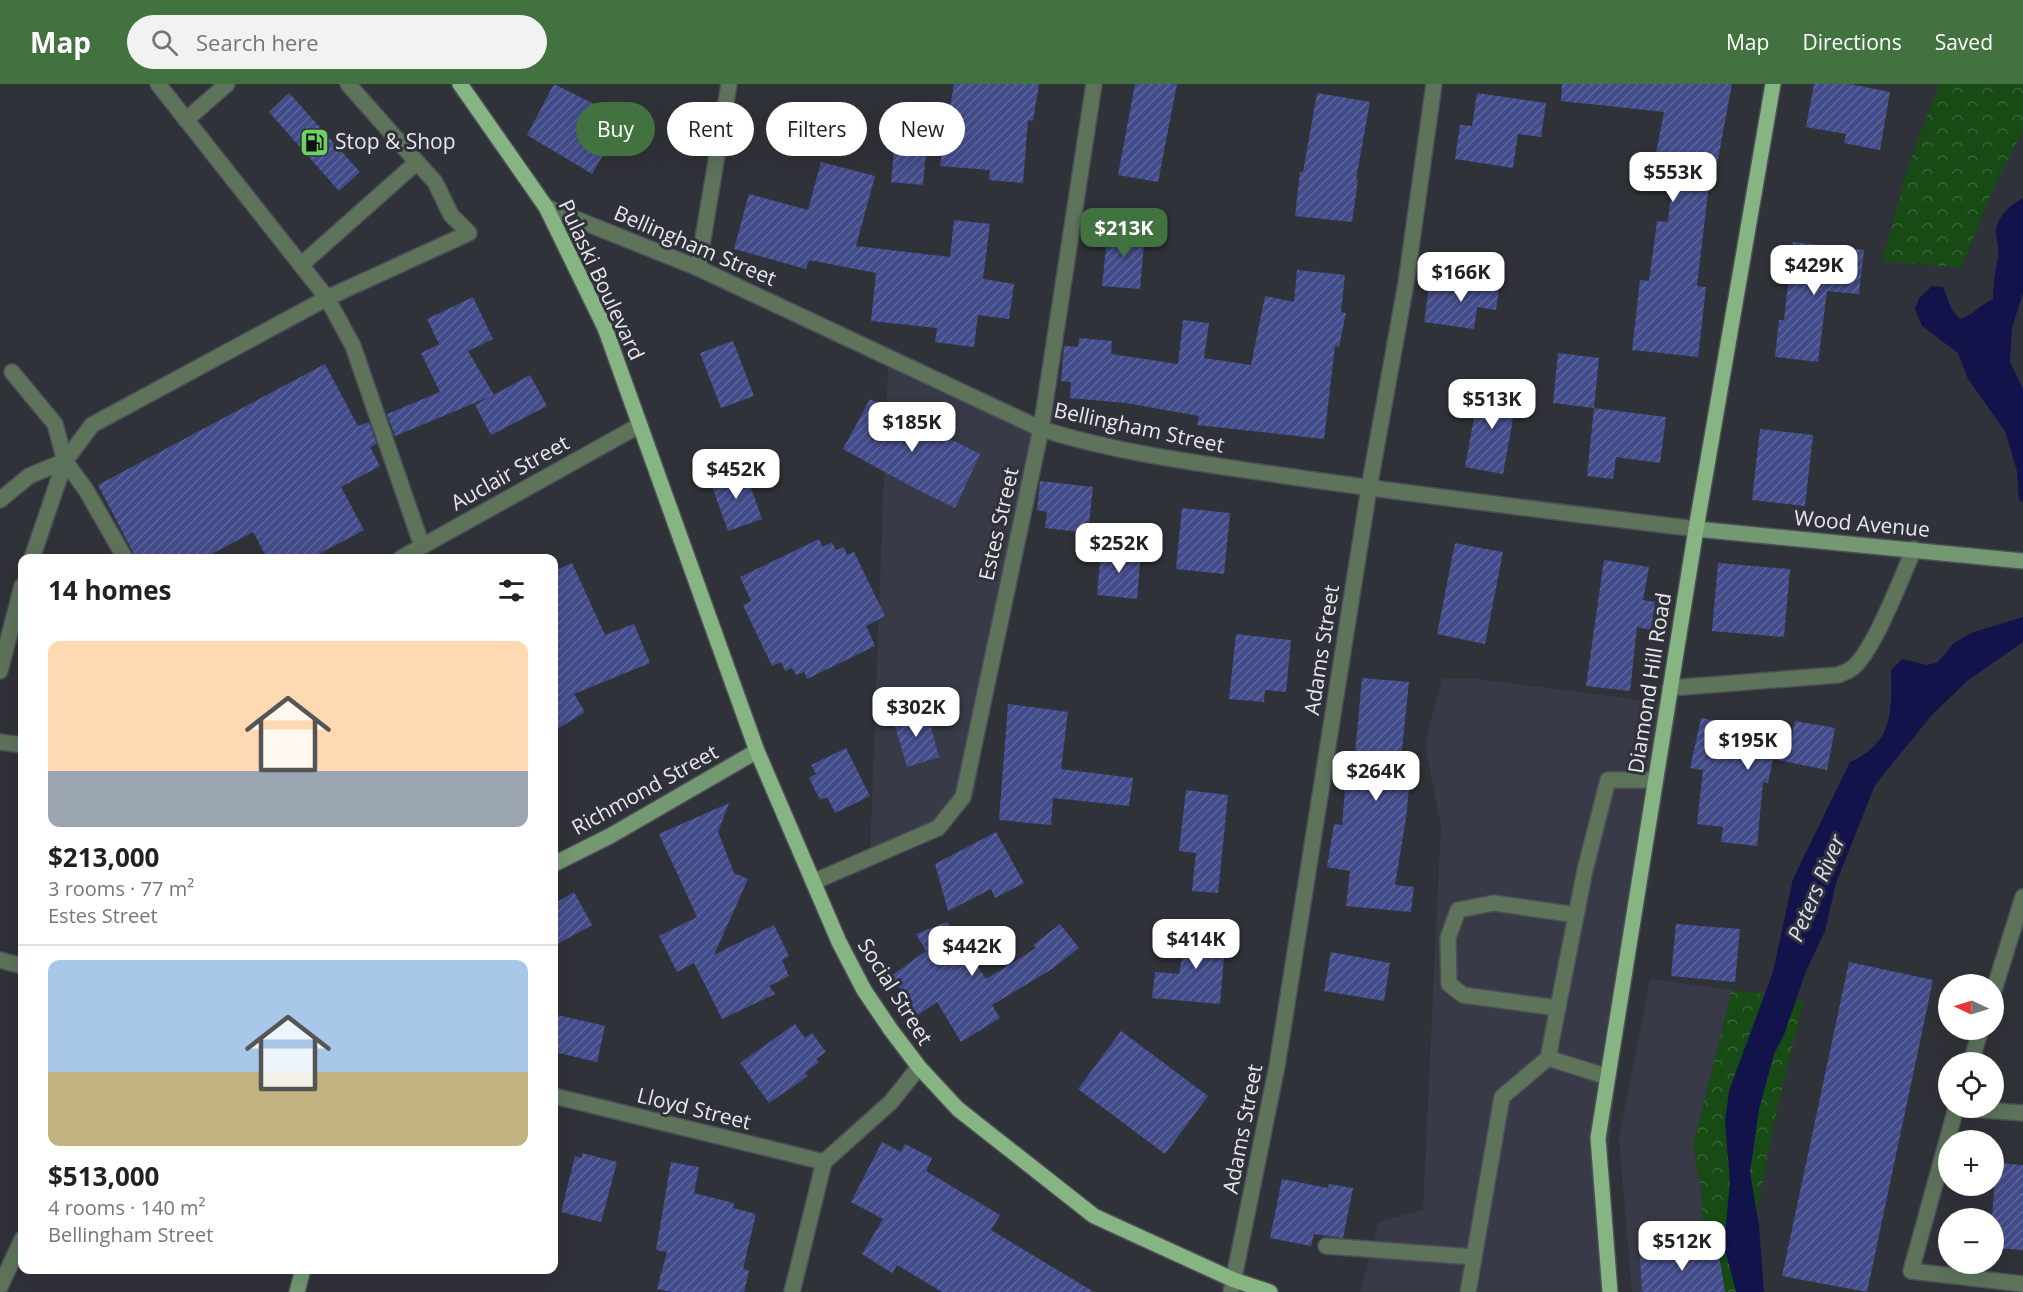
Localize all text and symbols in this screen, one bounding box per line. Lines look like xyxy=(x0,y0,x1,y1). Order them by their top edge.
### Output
search box xyxy=(127,15,547,69)
text: Map xyxy=(30,23,91,61)
icon: search xyxy=(148,26,181,59)
text: Search here xyxy=(196,27,319,57)
text: Map xyxy=(1726,28,1769,56)
text: Directions xyxy=(1802,28,1902,56)
text: Saved xyxy=(1935,28,1993,56)
chip: Buy xyxy=(576,102,655,156)
chip: Rent xyxy=(667,102,754,156)
chip: Filters xyxy=(766,102,867,156)
chip: New xyxy=(879,102,965,156)
fuel station icon: Stop & Shop xyxy=(298,126,330,158)
place label: Stop & Shop xyxy=(335,127,456,155)
pin: $553K xyxy=(1631,152,1715,203)
text: $553K xyxy=(1643,158,1703,185)
street label: Pulaski Boulevard xyxy=(552,195,651,364)
street label: Bellingham Street xyxy=(610,198,781,292)
pin: $213K xyxy=(1082,208,1166,259)
text: $213K xyxy=(1094,214,1154,241)
pin: $429K xyxy=(1772,245,1856,296)
text: $429K xyxy=(1784,251,1844,278)
pin: $166K xyxy=(1419,252,1503,303)
text: $166K xyxy=(1431,258,1491,285)
pin: $513K xyxy=(1450,379,1534,430)
text: $513K xyxy=(1462,385,1522,412)
street label: Bellingham Street xyxy=(1051,395,1227,459)
pin: $185K xyxy=(870,402,954,453)
text: $185K xyxy=(882,408,942,435)
street label: Auclair Street xyxy=(445,428,574,516)
pin: $452K xyxy=(694,449,778,500)
text: $452K xyxy=(706,455,766,482)
street label: Estes Street xyxy=(971,465,1025,583)
street label: Wood Avenue xyxy=(1793,503,1931,543)
pin: $252K xyxy=(1077,523,1161,574)
text: $252K xyxy=(1089,529,1149,556)
text: 14 homes xyxy=(48,572,172,608)
icon: filters xyxy=(495,574,528,607)
street label: Adams Street xyxy=(1297,583,1345,717)
street label: Diamond Hill Road xyxy=(1621,591,1677,775)
icon: home xyxy=(234,680,342,788)
pin: $302K xyxy=(874,687,958,738)
text: $302K xyxy=(886,693,946,720)
pin: $195K xyxy=(1706,720,1790,771)
text: $195K xyxy=(1718,726,1778,753)
street label: Richmond Street xyxy=(566,737,723,841)
pin: $264K xyxy=(1334,751,1418,802)
text: $264K xyxy=(1346,757,1406,784)
water label: Peters River xyxy=(1779,828,1852,946)
text: $213,000 xyxy=(48,839,159,875)
text: 3 rooms · 77 m² xyxy=(48,875,194,902)
text: Estes Street xyxy=(48,902,158,929)
pin: $414K xyxy=(1154,919,1238,970)
text: $414K xyxy=(1166,925,1226,952)
pin: $442K xyxy=(930,926,1014,977)
text: $442K xyxy=(942,932,1002,959)
street label: Social Street xyxy=(852,933,940,1050)
north arrow xyxy=(1938,974,2004,1040)
map controls xyxy=(1938,974,2004,1274)
icon: home xyxy=(234,999,342,1107)
button: locate xyxy=(1938,1052,2004,1118)
street label: Adams Street xyxy=(1216,1062,1268,1196)
street label: Lloyd Street xyxy=(634,1080,754,1136)
button: + xyxy=(1938,1130,2004,1196)
text: $513,000 xyxy=(48,1158,159,1194)
text: 4 rooms · 140 m² xyxy=(48,1194,206,1221)
button: − xyxy=(1938,1208,2004,1274)
text: Bellingham Street xyxy=(48,1221,213,1248)
pin: $512K xyxy=(1640,1221,1724,1272)
text: $512K xyxy=(1652,1227,1712,1254)

